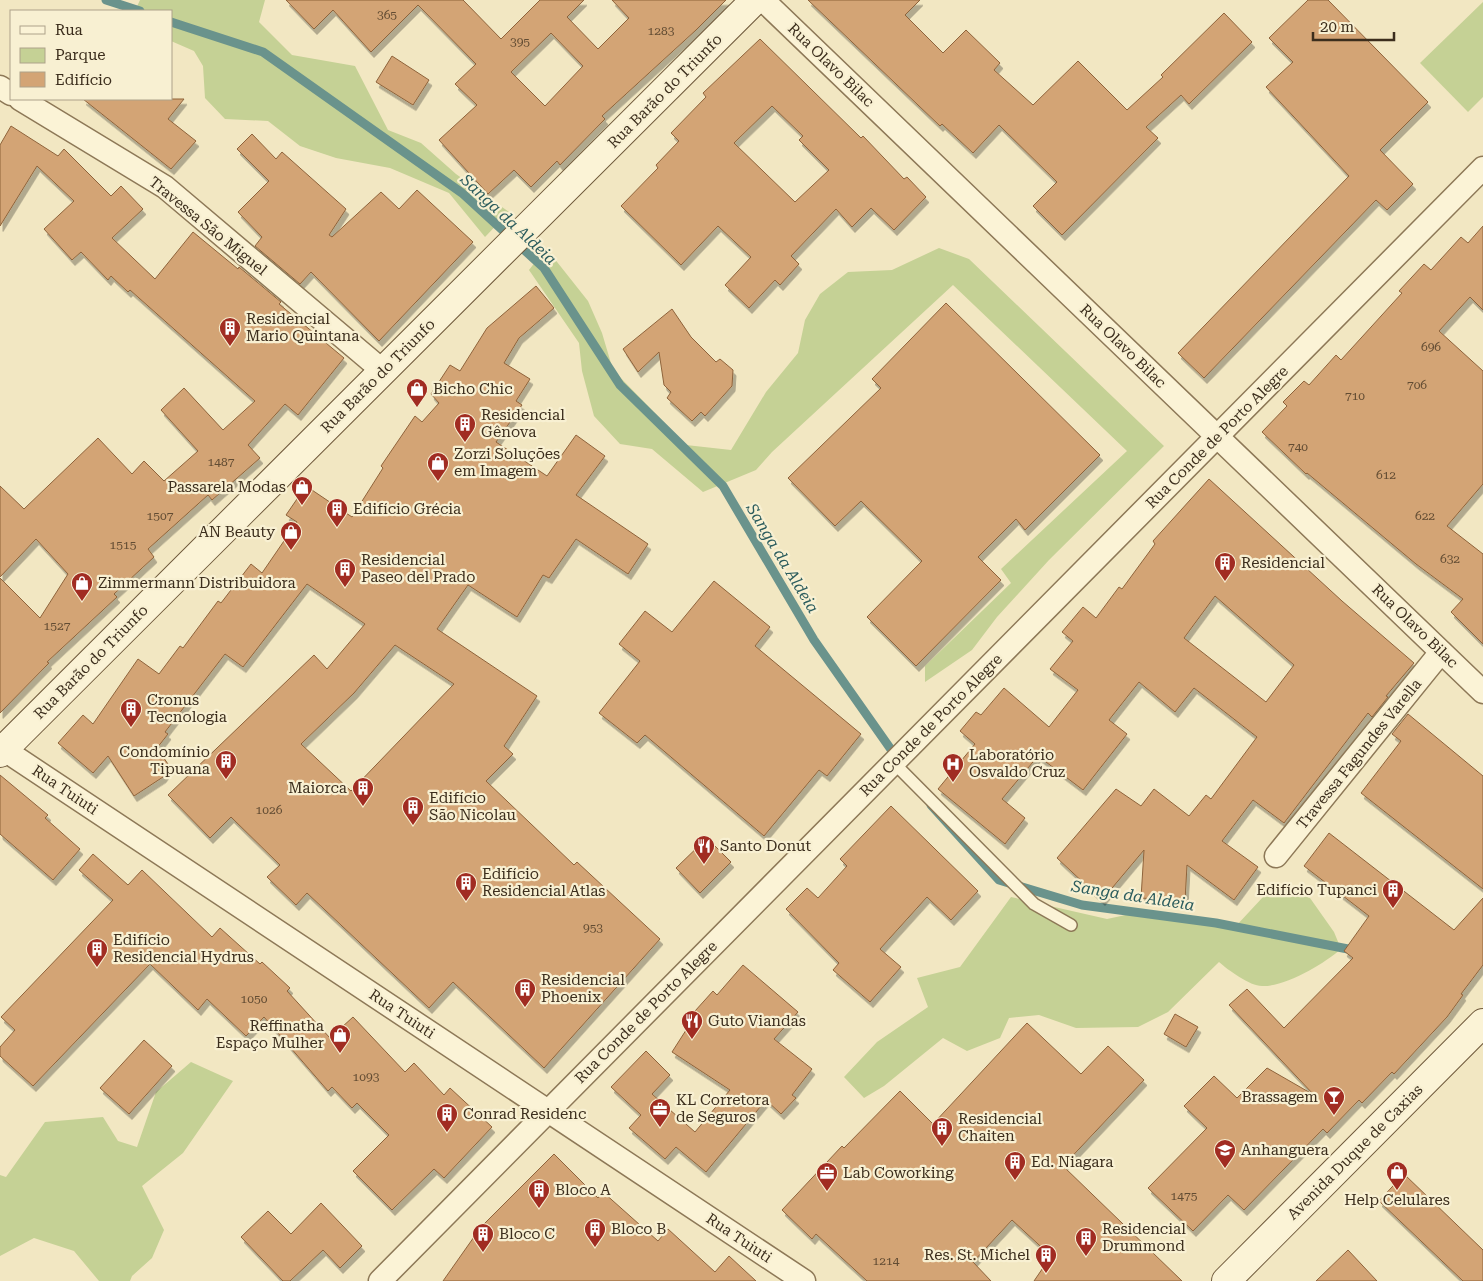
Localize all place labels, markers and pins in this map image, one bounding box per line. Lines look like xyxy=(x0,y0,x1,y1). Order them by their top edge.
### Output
place label: Residencial Mario Quintana xyxy=(246,310,359,345)
building icon: Residencial Mario Quintana xyxy=(218,316,242,347)
shop icon: Bicho Chic xyxy=(405,377,429,408)
place label: Bicho Chic xyxy=(433,380,513,398)
place label: Residencial Gênova xyxy=(481,406,565,441)
building icon: Residencial Gênova xyxy=(453,412,477,443)
place label: Zorzi Soluções em Imagem xyxy=(454,445,560,480)
shop icon: Zorzi Soluções em Imagem xyxy=(426,451,450,482)
shop icon: Passarela Modas xyxy=(290,475,314,506)
place label: Passarela Modas xyxy=(168,478,286,496)
building icon: Edifício Grécia xyxy=(325,497,349,528)
place label: Edifício Grécia xyxy=(353,500,461,518)
shop icon: AN Beauty xyxy=(279,520,303,551)
place label: AN Beauty xyxy=(198,523,275,541)
place label: Residencial Paseo del Prado xyxy=(361,551,475,586)
building icon: Residencial xyxy=(1213,551,1237,582)
place label: Residencial xyxy=(1241,554,1325,572)
building icon: Residencial Paseo del Prado xyxy=(333,557,357,588)
shop icon: Zimmermann Distribuidora xyxy=(70,571,94,602)
place label: Zimmermann Distribuidora xyxy=(98,574,296,592)
place label: Cronus Tecnologia xyxy=(147,691,227,726)
building icon: Cronus Tecnologia xyxy=(119,697,143,728)
place label: Condomínio Tipuana xyxy=(119,743,210,778)
place label: Laboratório Osvaldo Cruz xyxy=(969,746,1065,781)
building icon: Condomínio Tipuana xyxy=(214,749,238,780)
hospital icon: Laboratório Osvaldo Cruz xyxy=(941,752,965,783)
building icon: Maiorca xyxy=(351,776,375,807)
place label: Maiorca xyxy=(288,779,347,797)
place label: Edifício São Nicolau xyxy=(429,789,516,824)
building icon: Edifício São Nicolau xyxy=(401,795,425,826)
restaurant icon: Santo Donut xyxy=(692,834,716,865)
place label: Santo Donut xyxy=(720,837,811,855)
place label: Edifício Residencial Atlas xyxy=(482,865,605,900)
building icon: Edifício Residencial Atlas xyxy=(454,871,478,902)
building icon: Edifício Tupanci xyxy=(1381,878,1405,909)
place label: Edifício Tupanci xyxy=(1256,881,1377,899)
place label: Edifício Residencial Hydrus xyxy=(113,931,254,966)
building icon: Edifício Residencial Hydrus xyxy=(85,937,109,968)
place label: Residencial Phoenix xyxy=(541,971,625,1006)
building icon: Residencial Phoenix xyxy=(513,977,537,1008)
restaurant icon: Guto Viandas xyxy=(680,1009,704,1040)
place label: Guto Viandas xyxy=(708,1012,806,1030)
place label: Reffinatha Espaço Mulher xyxy=(216,1017,324,1052)
shop icon: Reffinatha Espaço Mulher xyxy=(328,1023,352,1054)
bar icon: Brassagem xyxy=(1322,1085,1346,1116)
place label: Brassagem xyxy=(1242,1088,1318,1106)
place label: KL Corretora de Seguros xyxy=(676,1091,769,1126)
office icon: KL Corretora de Seguros xyxy=(648,1097,672,1128)
building icon: Conrad Residenc xyxy=(435,1102,459,1133)
place label: Conrad Residenc xyxy=(463,1105,586,1123)
place label: Residencial Chaiten xyxy=(958,1110,1042,1145)
building icon: Residencial Chaiten xyxy=(930,1116,954,1147)
school or university icon: Anhanguera xyxy=(1213,1138,1237,1169)
place label: Anhanguera xyxy=(1241,1141,1329,1159)
building icon: Ed. Niagara xyxy=(1003,1150,1027,1181)
place label: Ed. Niagara xyxy=(1031,1153,1113,1171)
shop icon: Help Celulares xyxy=(1385,1160,1409,1191)
office icon: Lab Coworking xyxy=(815,1161,839,1192)
place label: Lab Coworking xyxy=(843,1164,954,1182)
building icon: Bloco A xyxy=(527,1178,551,1209)
place label: Bloco A xyxy=(555,1181,611,1199)
place label: Help Celulares xyxy=(1344,1191,1450,1209)
building icon: Bloco B xyxy=(583,1217,607,1248)
place label: Bloco B xyxy=(611,1220,666,1238)
place label: Residencial Drummond xyxy=(1102,1220,1186,1255)
building icon: Bloco C xyxy=(471,1222,495,1253)
place label: Bloco C xyxy=(499,1225,555,1243)
building icon: Residencial Drummond xyxy=(1074,1226,1098,1257)
building icon: Res. St. Michel xyxy=(1034,1243,1058,1274)
place label: Res. St. Michel xyxy=(924,1246,1030,1264)

